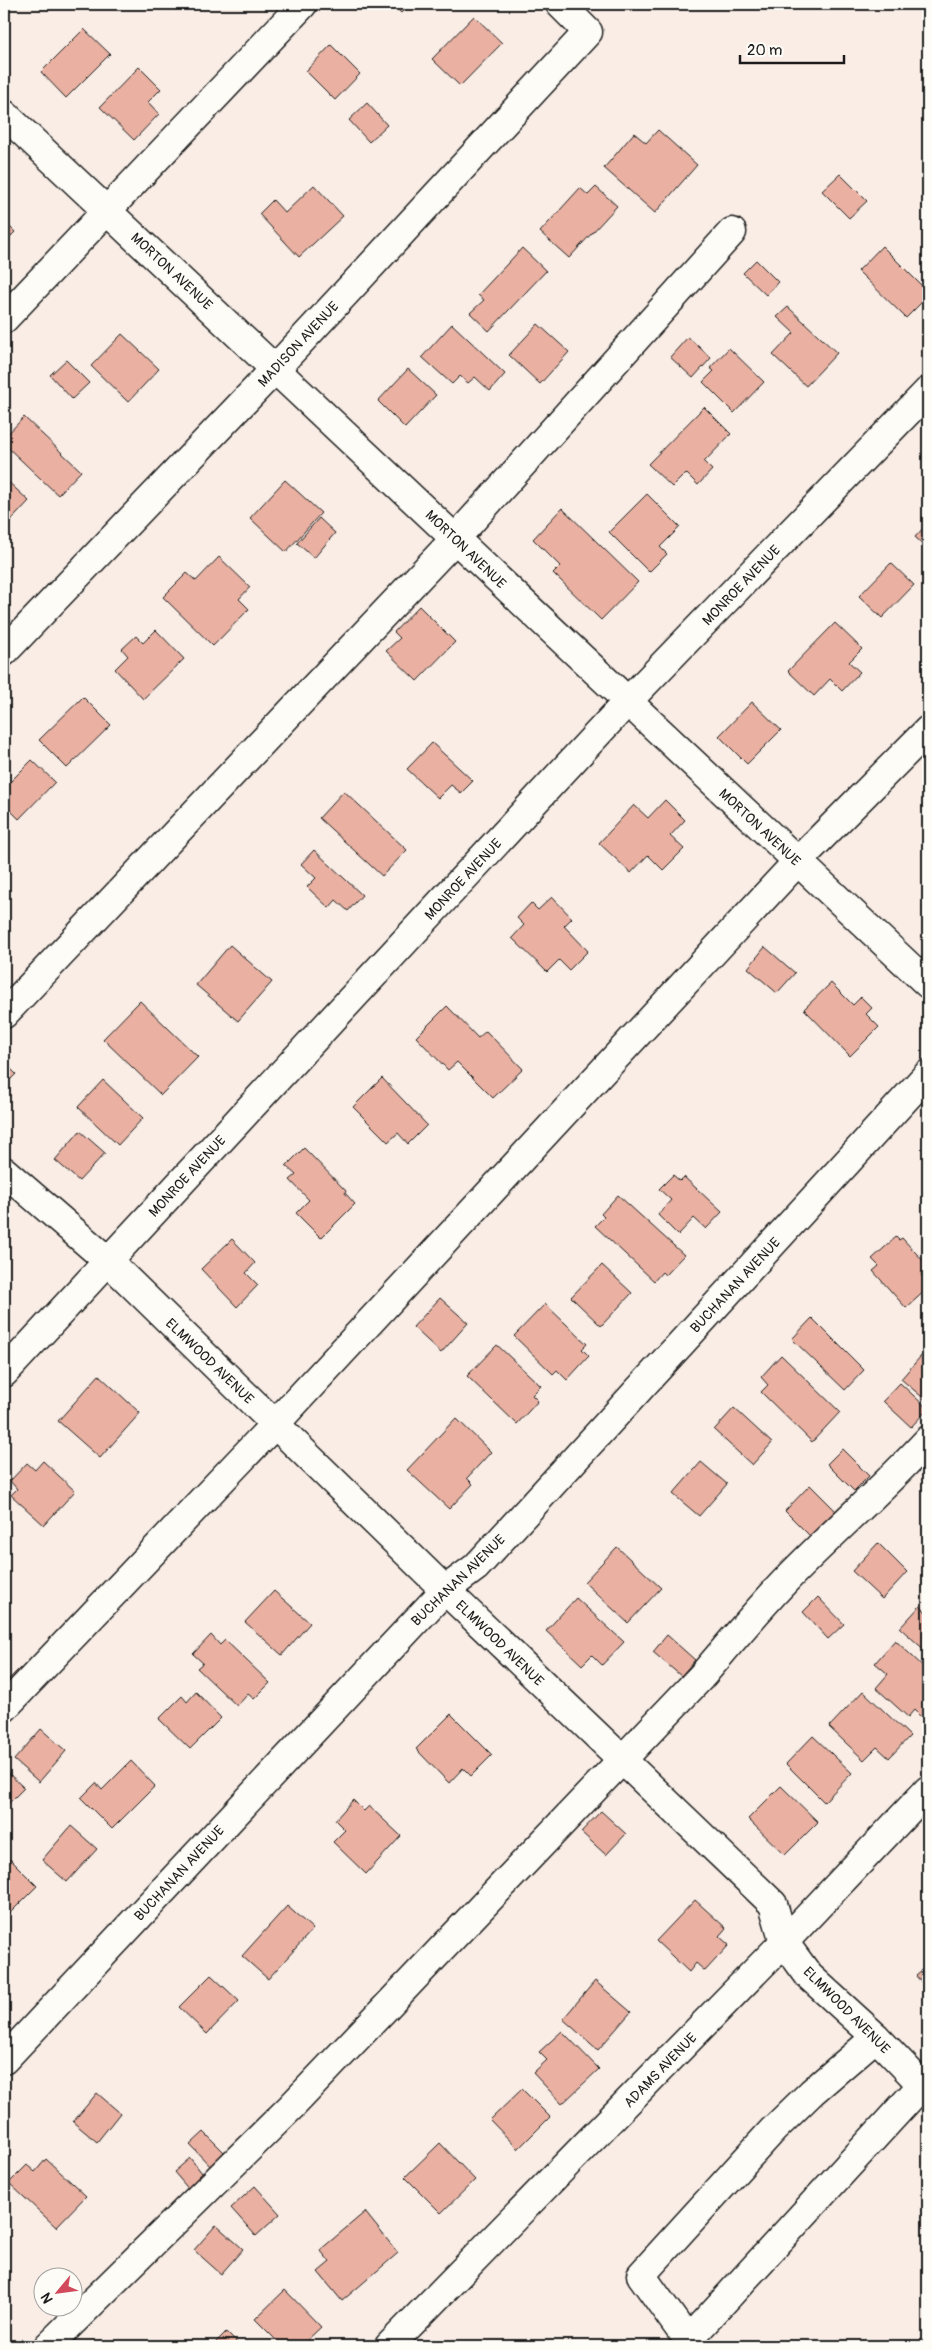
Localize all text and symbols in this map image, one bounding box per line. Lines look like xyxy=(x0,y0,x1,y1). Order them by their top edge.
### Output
scale bar xyxy=(740,32,843,64)
text: 20 m xyxy=(747,41,782,60)
street label: MORTON AVENUE xyxy=(127,229,216,314)
street label: MADISON AVENUE xyxy=(254,298,342,391)
street label: MORTON AVENUE xyxy=(422,507,509,592)
street label: MONROE AVENUE xyxy=(699,542,784,629)
street label: MORTON AVENUE xyxy=(715,785,804,870)
street label: MONROE AVENUE xyxy=(421,835,505,924)
street label: MONROE AVENUE xyxy=(145,1132,229,1221)
street label: BUCHANAN AVENUE xyxy=(687,1234,784,1337)
street label: ELMWOOD AVENUE xyxy=(162,1315,257,1408)
street label: BUCHANAN AVENUE xyxy=(408,1531,509,1630)
street label: ELMWOOD AVENUE xyxy=(452,1597,547,1690)
street label: BUCHANAN AVENUE xyxy=(131,1822,228,1925)
street label: ELMWOOD AVENUE xyxy=(800,1963,894,2057)
street label: ADAMS AVENUE xyxy=(620,2029,700,2111)
north arrow xyxy=(32,2268,82,2318)
text: N xyxy=(37,2290,57,2306)

